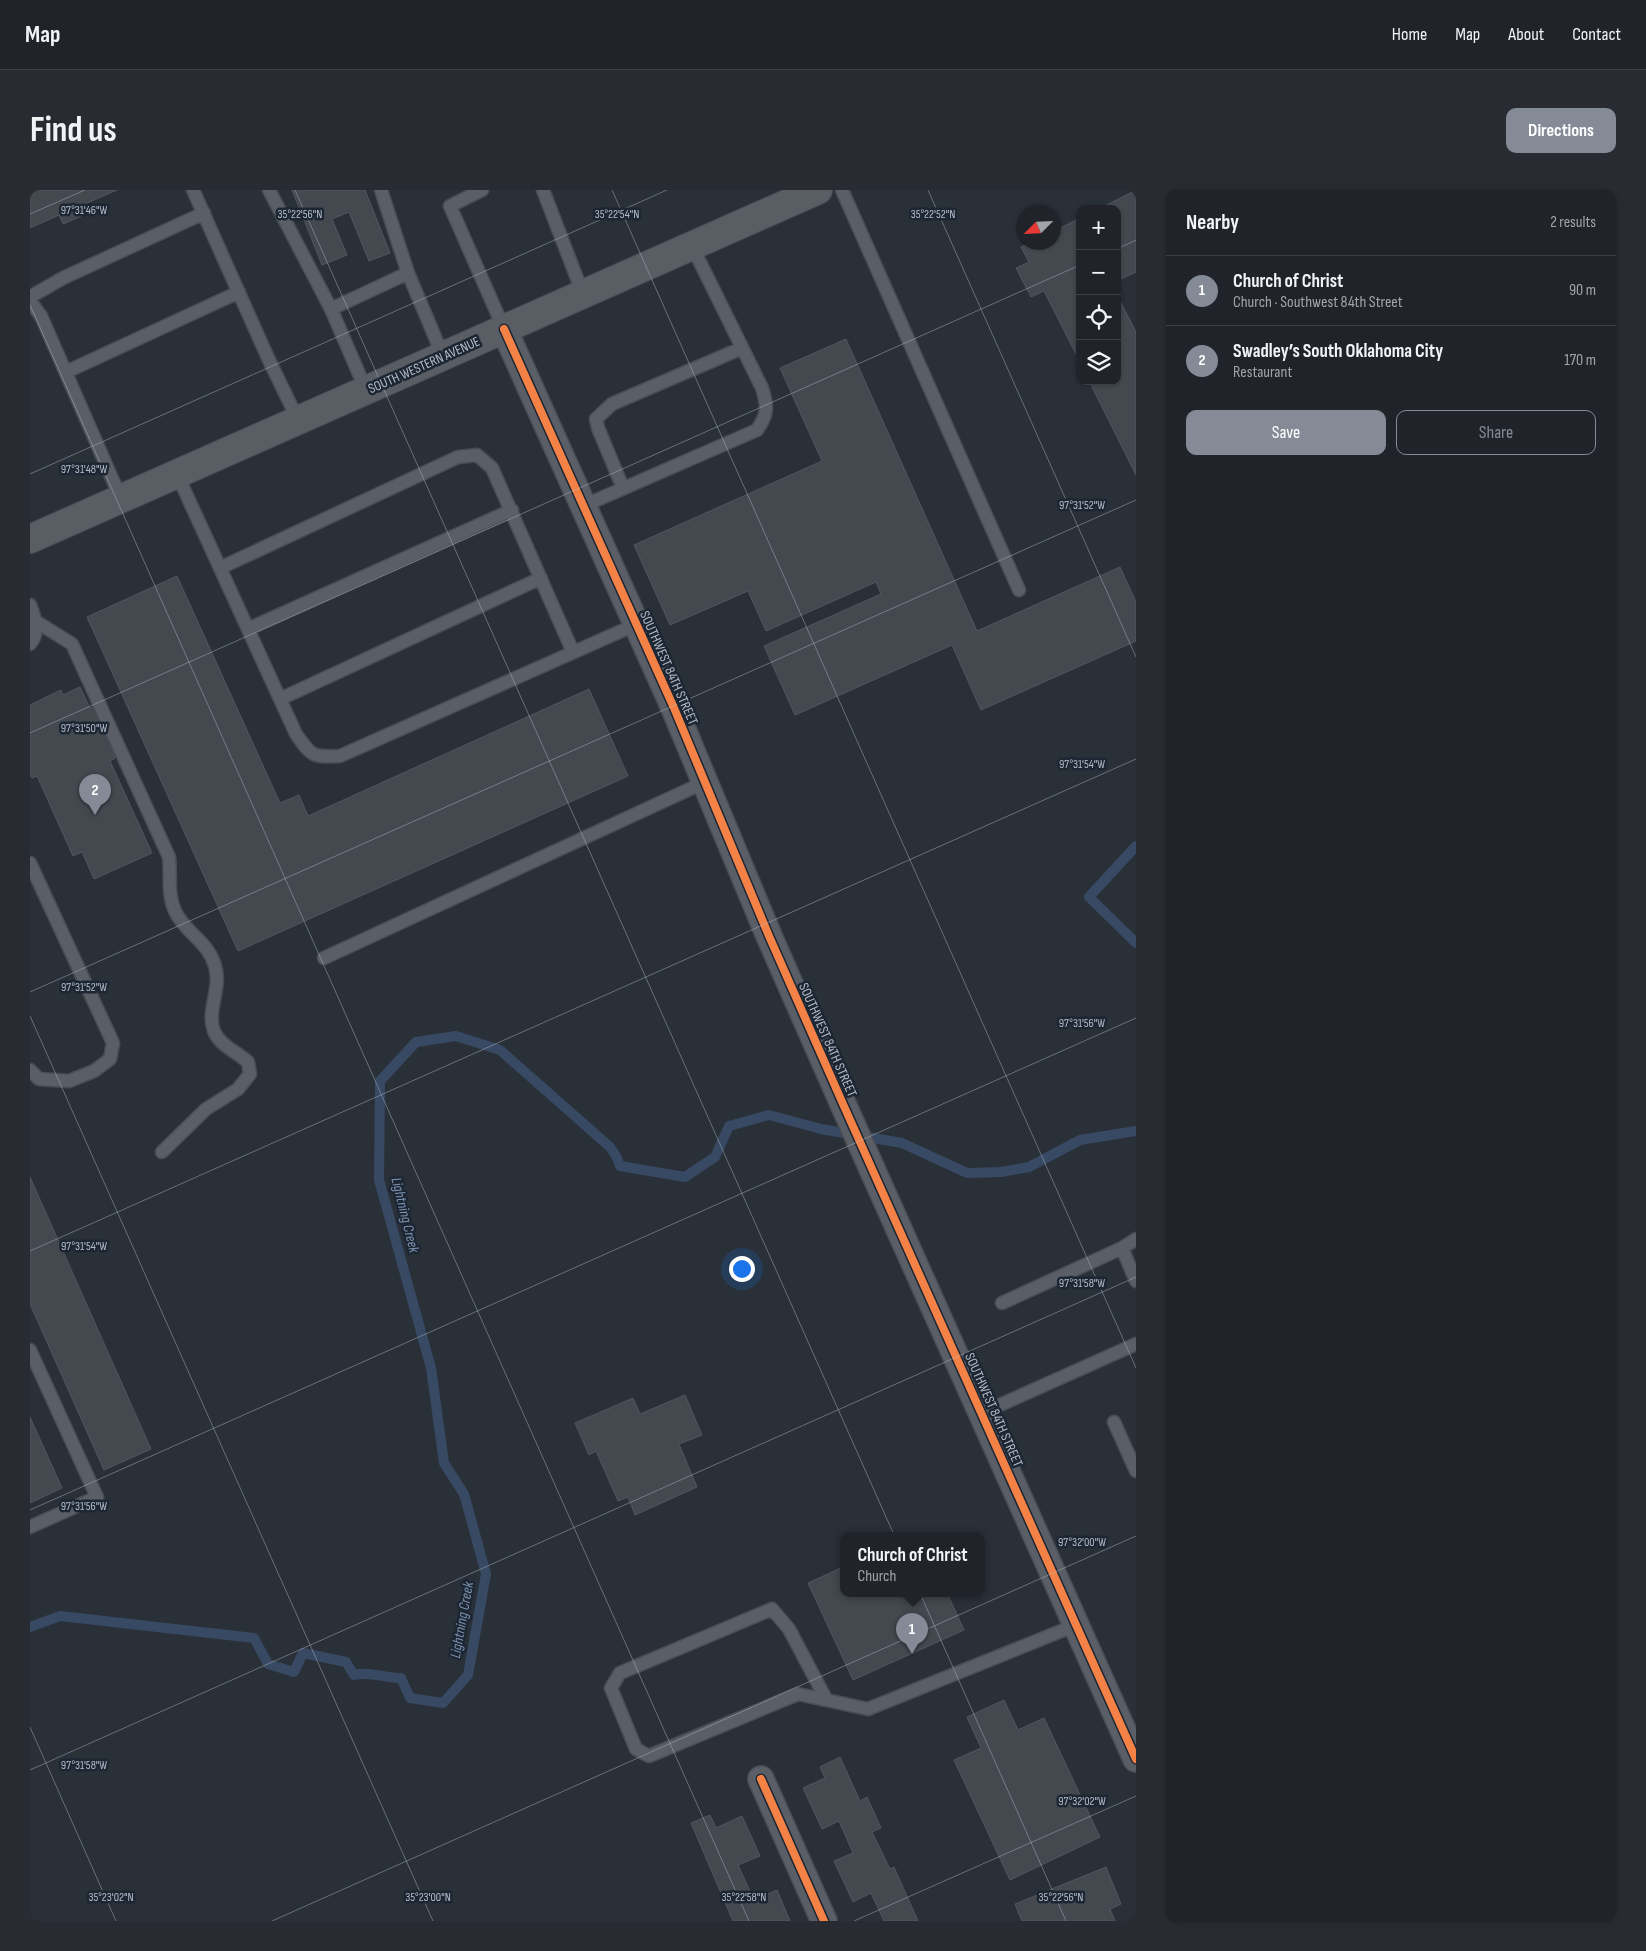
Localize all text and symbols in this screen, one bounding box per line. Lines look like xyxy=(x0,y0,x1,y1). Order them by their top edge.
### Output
text: Map xyxy=(25,20,60,49)
text: Home xyxy=(1392,24,1427,45)
text: Map xyxy=(1455,24,1480,45)
text: About xyxy=(1508,24,1544,45)
text: Contact xyxy=(1572,24,1621,45)
button: Directions xyxy=(1506,108,1616,153)
text: Find us xyxy=(30,109,117,152)
text: 97°31'46"W xyxy=(61,203,107,218)
north arrow xyxy=(1016,205,1061,250)
map controls xyxy=(1076,205,1121,385)
button: + xyxy=(1076,205,1121,250)
text: 35°22'56"N xyxy=(278,207,322,222)
text: 35°22'54"N xyxy=(595,207,639,222)
text: 35°22'52"N xyxy=(911,207,955,222)
text: Nearby xyxy=(1186,210,1239,235)
text: 2 results xyxy=(1550,213,1596,232)
button: − xyxy=(1076,250,1121,295)
text: Church of Christ xyxy=(1233,270,1343,293)
text: 1 xyxy=(1199,281,1205,300)
text: 90 m xyxy=(1569,281,1596,300)
text: Church · Southwest 84th Street xyxy=(1233,293,1403,312)
button: locate xyxy=(1076,295,1121,340)
street label: SOUTH WESTERN AVENUE xyxy=(366,333,483,397)
button: layers xyxy=(1076,340,1121,385)
text: Swadley’s South Oklahoma City xyxy=(1233,340,1443,363)
text: 2 xyxy=(1198,351,1206,370)
text: 170 m xyxy=(1564,351,1596,370)
text: Restaurant xyxy=(1233,363,1292,382)
button: Save xyxy=(1186,410,1386,455)
button: Share xyxy=(1396,410,1596,455)
text: 97°31'48"W xyxy=(61,462,107,477)
text: 97°31'52"W xyxy=(1059,498,1105,513)
street label: SOUTHWEST 84TH STREET xyxy=(636,608,702,728)
text: 97°31'50"W xyxy=(61,721,107,736)
text: 97°31'54"W xyxy=(1059,757,1105,772)
pin: 2 xyxy=(79,774,111,815)
text: 97°31'52"W xyxy=(61,980,107,995)
street label: SOUTHWEST 84TH STREET xyxy=(795,980,861,1100)
text: 97°31'56"W xyxy=(1059,1016,1105,1031)
water label: Lightning Creek xyxy=(386,1175,424,1255)
text: 97°31'54"W xyxy=(61,1239,107,1254)
your location xyxy=(729,1256,755,1282)
text: 97°31'58"W xyxy=(1059,1276,1105,1291)
street label: SOUTHWEST 84TH STREET xyxy=(961,1350,1027,1470)
text: 97°31'56"W xyxy=(61,1499,107,1514)
popup xyxy=(840,1532,985,1597)
text: 97°32'00"W xyxy=(1058,1535,1106,1550)
text: Church of Christ xyxy=(857,1544,968,1567)
text: Church xyxy=(857,1567,896,1586)
water label: Lightning Creek xyxy=(446,1580,478,1660)
pin: 1 xyxy=(896,1613,928,1654)
text: 97°31'58"W xyxy=(61,1758,107,1773)
text: 97°32'02"W xyxy=(1058,1794,1106,1809)
text: 35°23'02"N xyxy=(88,1890,134,1905)
text: 35°23'00"N xyxy=(405,1890,451,1905)
text: 35°22'58"N xyxy=(722,1890,766,1905)
text: 35°22'56"N xyxy=(1039,1890,1083,1905)

